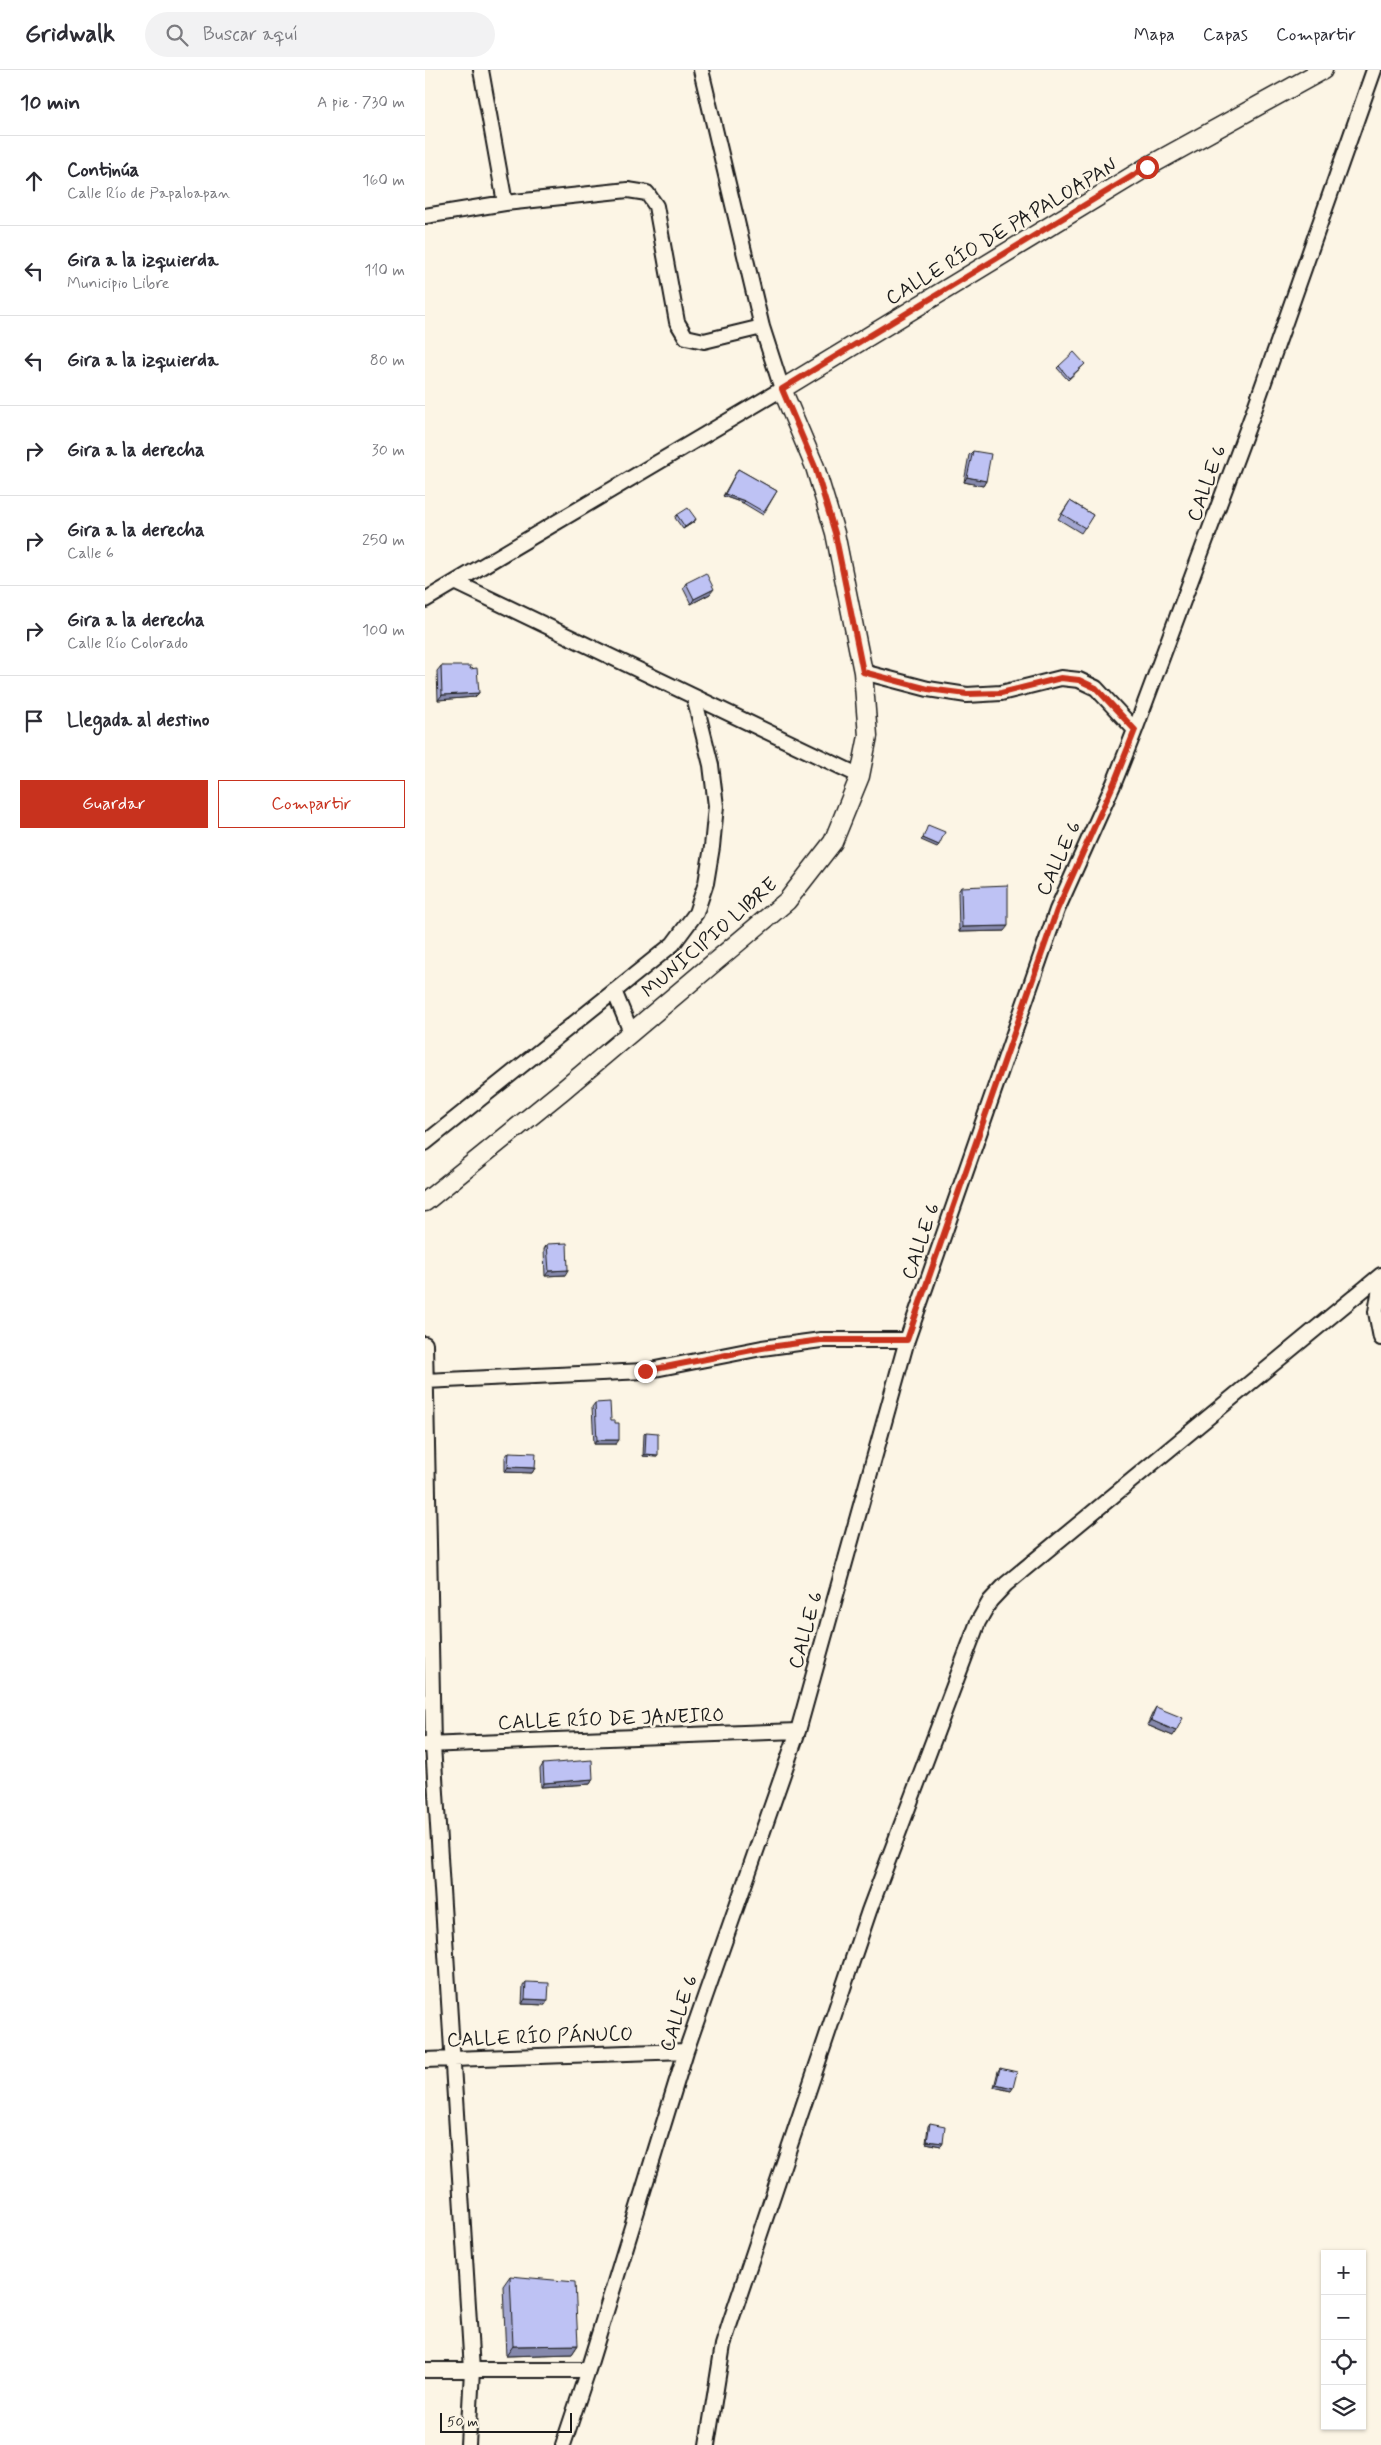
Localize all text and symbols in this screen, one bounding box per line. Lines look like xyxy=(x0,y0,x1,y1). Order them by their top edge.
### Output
search box xyxy=(145,12,495,57)
text: Gridwalk xyxy=(25,19,115,50)
icon: search xyxy=(163,21,191,49)
text: Buscar aquí xyxy=(203,22,298,47)
text: Mapa xyxy=(1134,23,1175,47)
text: Capas xyxy=(1203,23,1248,47)
text: Compartir xyxy=(1276,23,1356,47)
text: 10 min xyxy=(20,89,80,117)
text: A pie · 730 m xyxy=(317,92,405,113)
street label: CALLE RÍO DE PAPALOAPAN xyxy=(881,152,1123,312)
route start xyxy=(1136,156,1159,179)
text: Continúa xyxy=(67,158,139,183)
icon: ahead xyxy=(20,167,48,195)
text: 160 m xyxy=(362,170,405,191)
text: Calle Río de Papaloapan xyxy=(67,183,231,204)
text: Gira a la izquierda xyxy=(67,248,218,273)
icon: left xyxy=(20,257,48,285)
text: 110 m xyxy=(364,260,405,281)
text: Municipio Libre xyxy=(67,273,170,294)
icon: left xyxy=(20,347,48,375)
text: Gira a la izquierda xyxy=(67,348,218,373)
text: 80 m xyxy=(370,350,405,371)
icon: right xyxy=(20,437,48,465)
text: Gira a la derecha xyxy=(67,438,205,463)
text: 30 m xyxy=(372,440,405,461)
street label: CALLE 6 xyxy=(1181,442,1234,525)
text: Gira a la derecha xyxy=(67,518,205,543)
icon: right xyxy=(20,527,48,555)
text: 250 m xyxy=(362,530,405,551)
text: Calle 6 xyxy=(67,543,114,564)
text: Gira a la derecha xyxy=(67,608,205,633)
icon: right xyxy=(20,617,48,645)
text: 100 m xyxy=(362,620,405,641)
text: Calle Río Colorado xyxy=(67,633,188,654)
icon: arrive xyxy=(20,707,48,735)
text: Llegada al destino xyxy=(67,708,209,733)
button: Guardar xyxy=(20,780,208,828)
button: Compartir xyxy=(218,780,405,828)
street label: CALLE 6 xyxy=(1030,817,1088,900)
street label: MUNICIPIO LIBRE xyxy=(636,872,784,1005)
street label: CALLE 6 xyxy=(896,1200,947,1283)
route end xyxy=(634,1360,657,1383)
street label: CALLE 6 xyxy=(783,1588,830,1672)
street label: CALLE RÍO DE JANEIRO xyxy=(497,1702,725,1737)
street label: CALLE 6 xyxy=(654,1972,705,2055)
street label: CALLE RÍO PÁNUCO xyxy=(446,2021,634,2054)
map controls xyxy=(1321,2250,1366,2430)
button: + xyxy=(1321,2250,1366,2295)
button: − xyxy=(1321,2295,1366,2340)
button: locate xyxy=(1321,2340,1366,2385)
button: layers xyxy=(1321,2385,1366,2430)
scale bar xyxy=(440,2410,573,2433)
text: 50 m xyxy=(447,2413,478,2431)

